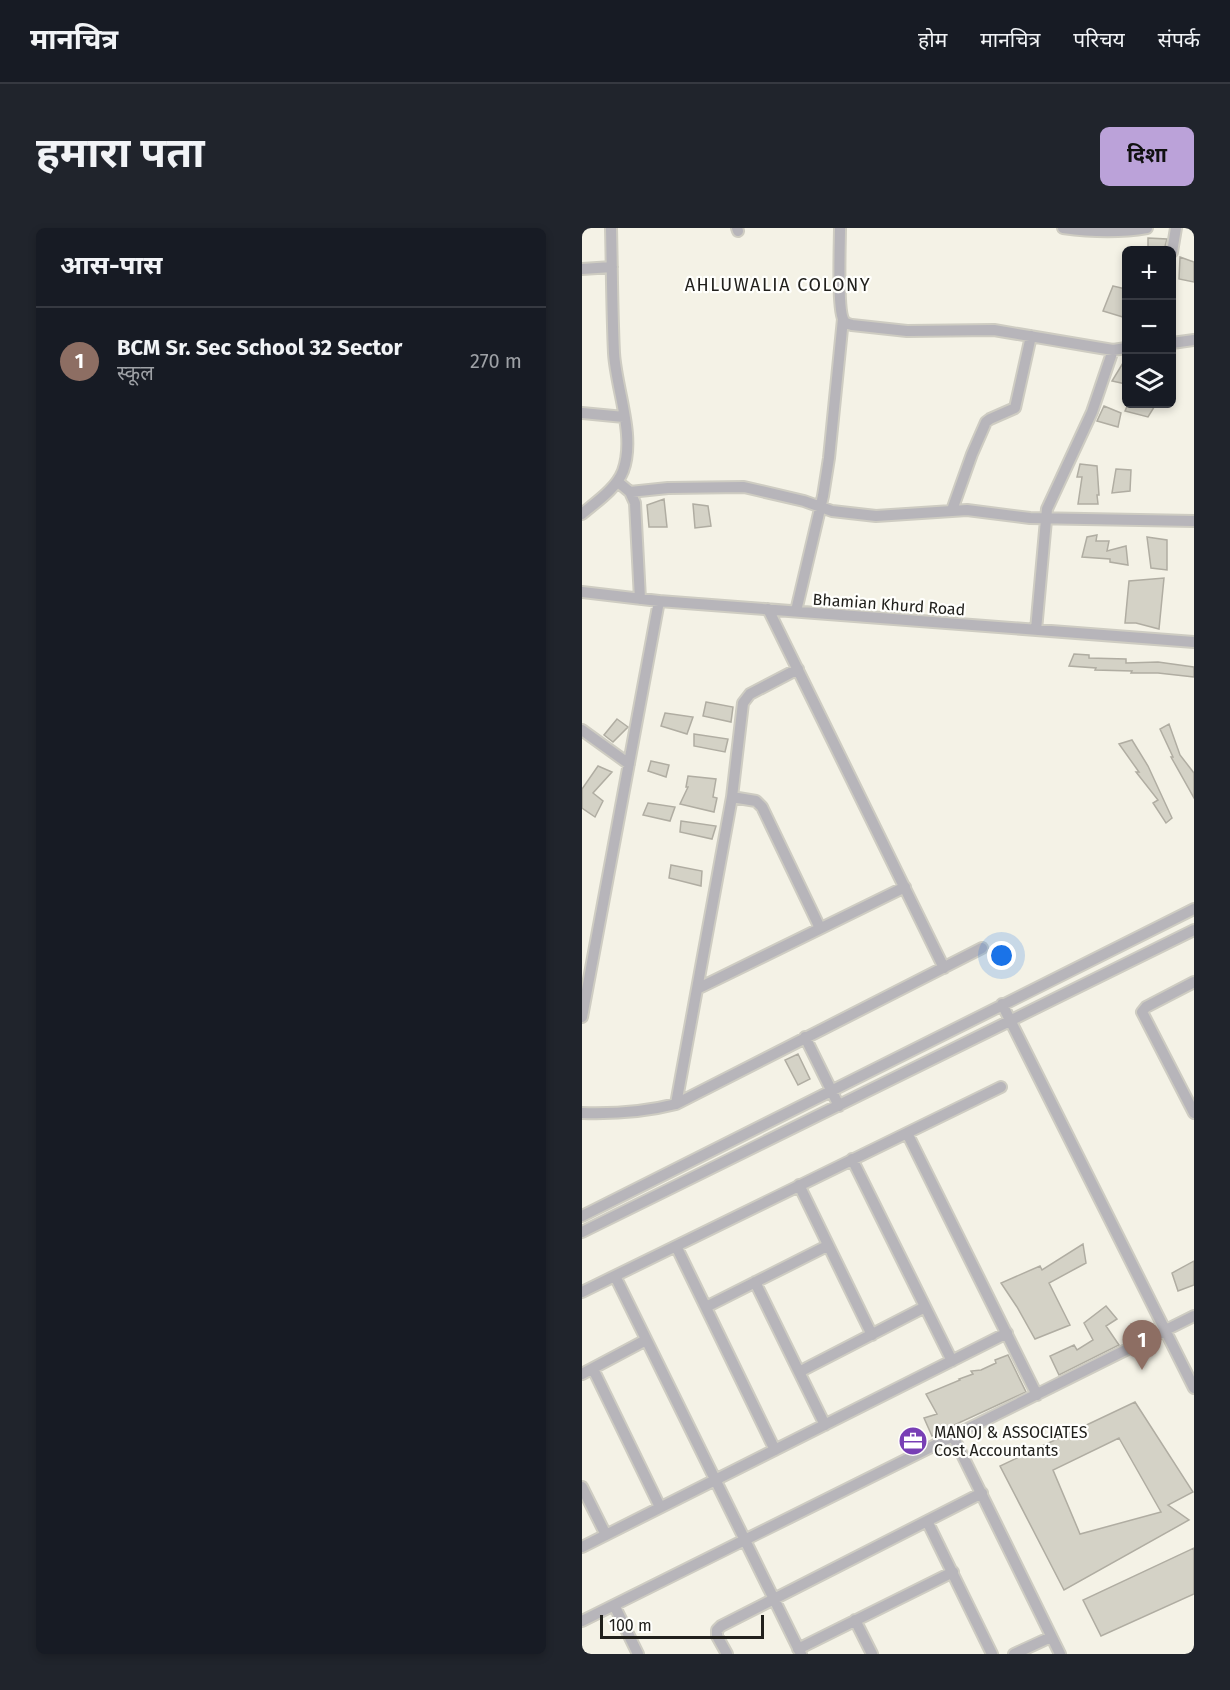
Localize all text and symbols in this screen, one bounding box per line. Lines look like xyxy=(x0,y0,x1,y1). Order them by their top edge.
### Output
text: मानचित्र xyxy=(30,23,118,56)
text: होम xyxy=(918,27,947,53)
text: मानचित्र xyxy=(980,27,1040,53)
text: परिचय xyxy=(1073,27,1125,53)
text: संपर्क xyxy=(1158,27,1200,53)
button: दिशा xyxy=(1100,127,1194,186)
text: हमारा पता xyxy=(36,128,205,178)
map controls xyxy=(1122,246,1176,408)
button: + xyxy=(1122,246,1176,300)
text: आस-पास xyxy=(60,250,162,281)
district label: AHLUWALIA COLONY xyxy=(685,274,871,296)
button: − xyxy=(1122,300,1176,354)
text: BCM Sr. Sec School 32 Sector xyxy=(117,334,402,361)
text: 1 xyxy=(75,349,84,373)
text: 270 m xyxy=(470,349,522,373)
button: layers xyxy=(1122,354,1176,408)
text: स्कूल xyxy=(117,361,154,385)
street label: Bhamian Khurd Road xyxy=(812,590,966,619)
your location xyxy=(987,941,1016,970)
pin: 1 xyxy=(1122,1320,1162,1370)
place label: MANOJ & ASSOCIATES Cost Accountants xyxy=(934,1423,1088,1460)
office icon: MANOJ & ASSOCIATES Cost Accountants xyxy=(897,1425,929,1457)
scale bar xyxy=(600,1612,764,1640)
text: 100 m xyxy=(609,1616,652,1635)

